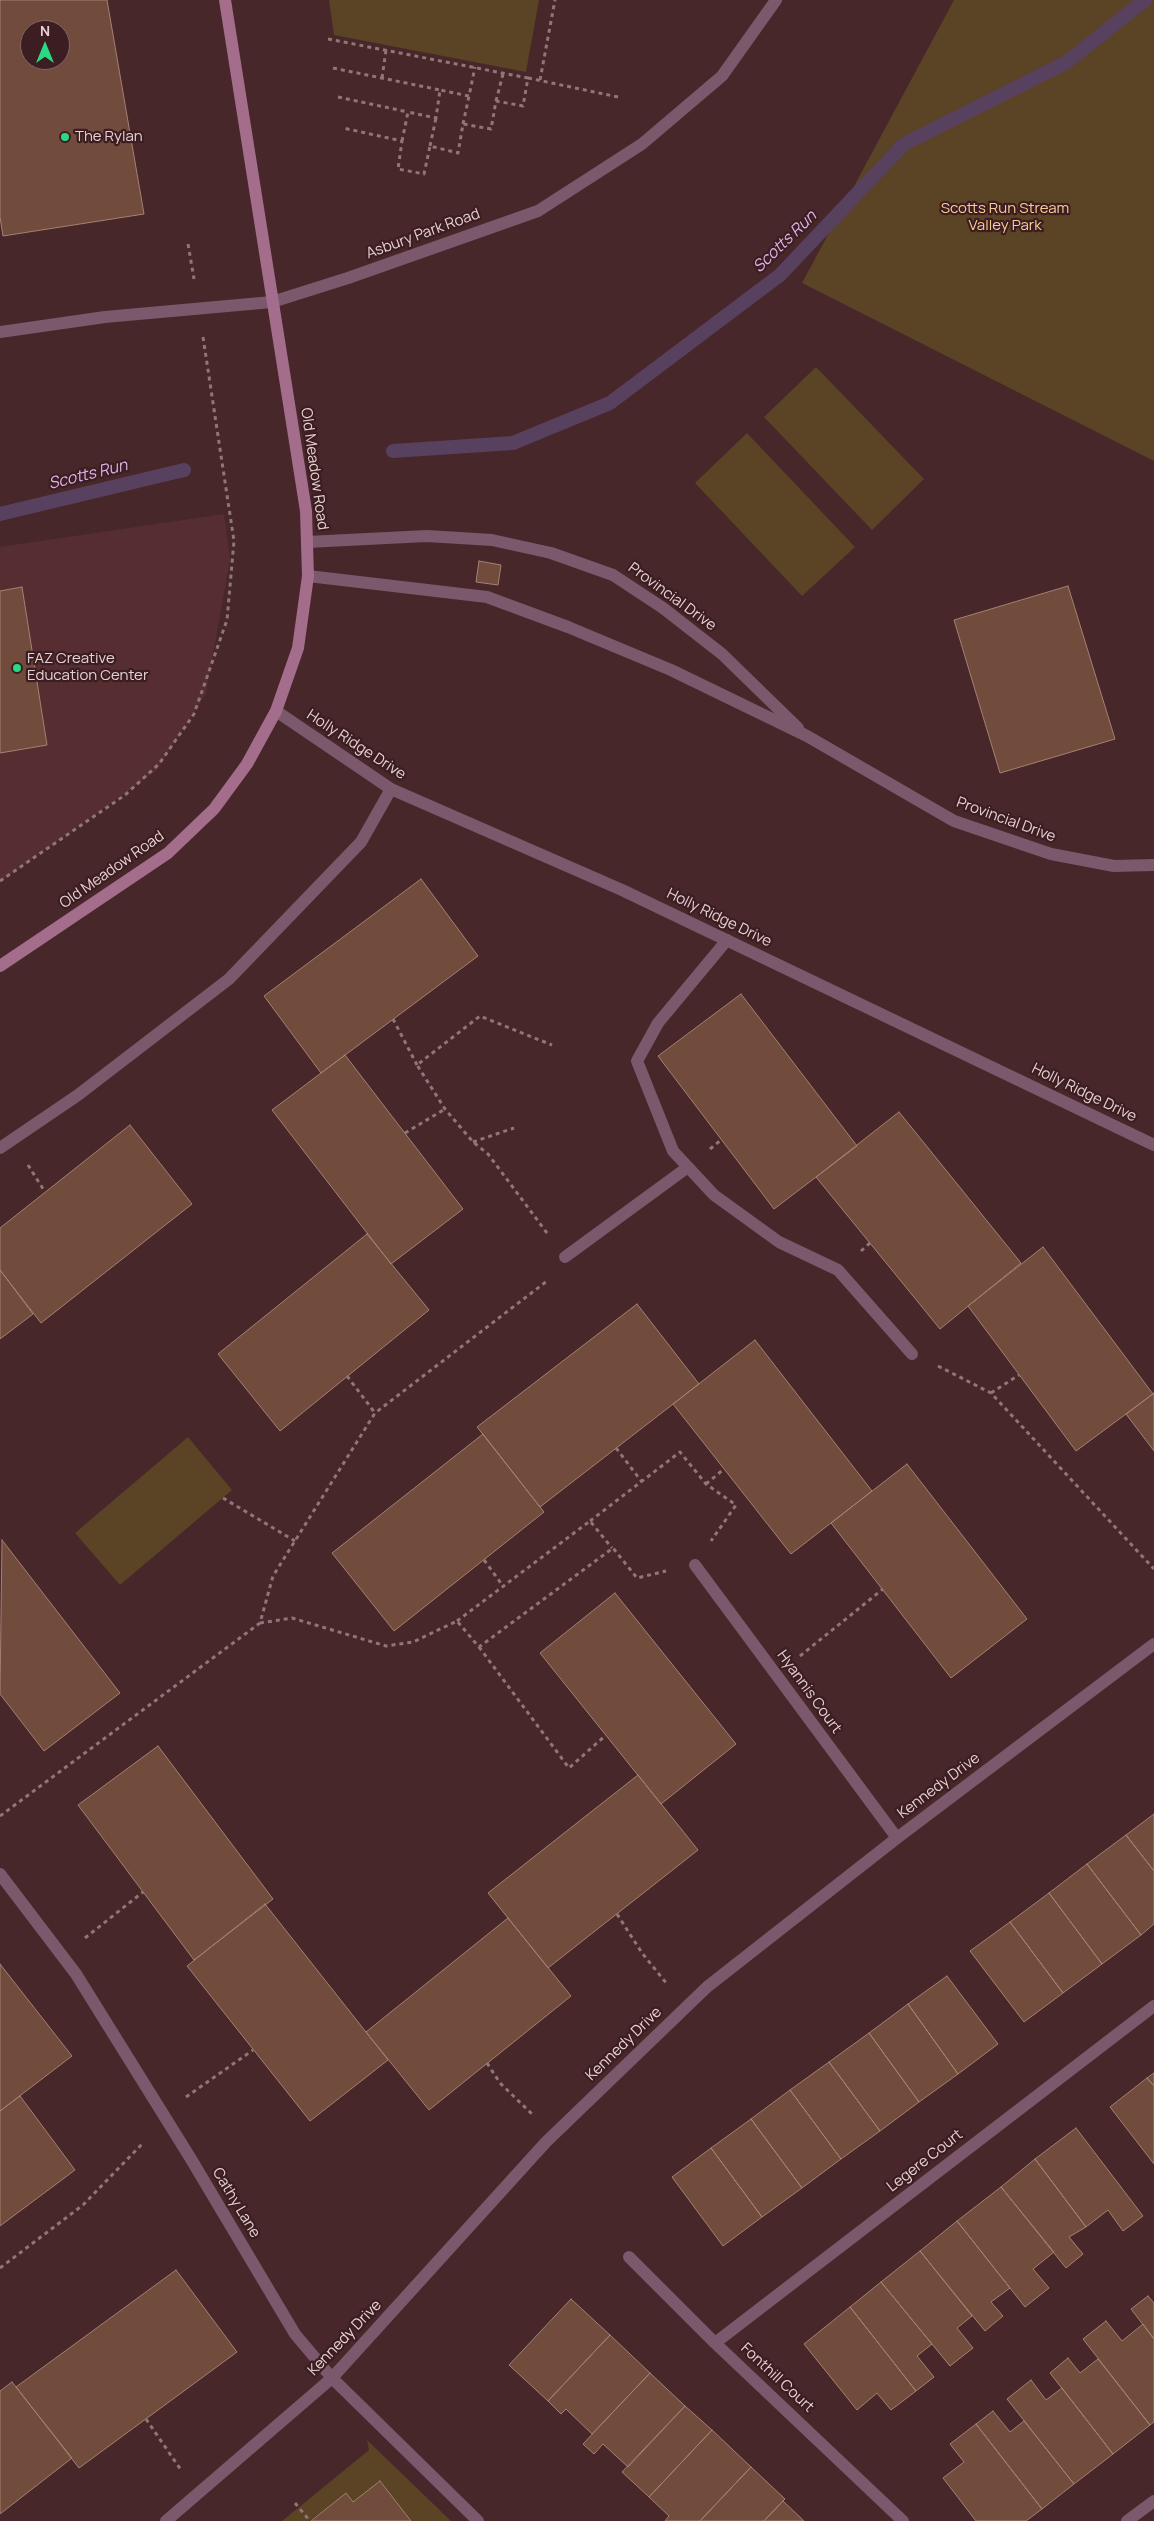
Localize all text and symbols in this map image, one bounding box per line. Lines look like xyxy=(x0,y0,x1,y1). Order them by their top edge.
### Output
north arrow xyxy=(20,20,70,70)
text: N xyxy=(40,21,50,40)
place label: The Rylan xyxy=(75,128,143,146)
marker: The Rylan xyxy=(59,131,71,143)
park label: Scotts Run Stream Valley Park xyxy=(941,200,1069,235)
street label: Asbury Park Road xyxy=(364,205,482,263)
water label: Scotts Run xyxy=(749,207,821,277)
street label: Old Meadow Road xyxy=(297,407,331,531)
water label: Scotts Run xyxy=(47,456,129,494)
street label: Provincial Drive xyxy=(624,559,720,635)
place label: FAZ Creative Education Center xyxy=(27,650,148,685)
marker: FAZ Creative Education Center xyxy=(11,662,23,674)
street label: Holly Ridge Drive xyxy=(303,706,409,784)
street label: Provincial Drive xyxy=(954,794,1058,846)
street label: Old Meadow Road xyxy=(56,827,168,913)
street label: Holly Ridge Drive xyxy=(664,885,774,951)
street label: Holly Ridge Drive xyxy=(1029,1060,1139,1126)
street label: Hyannis Court xyxy=(773,1647,845,1737)
street label: Kennedy Drive xyxy=(894,1749,984,1823)
street label: Kennedy Drive xyxy=(582,2003,666,2085)
street label: Legere Court xyxy=(884,2126,966,2196)
street label: Cathy Lane xyxy=(208,2165,264,2241)
street label: Kennedy Drive xyxy=(304,2296,386,2380)
street label: Fonthill Court xyxy=(737,2340,817,2416)

